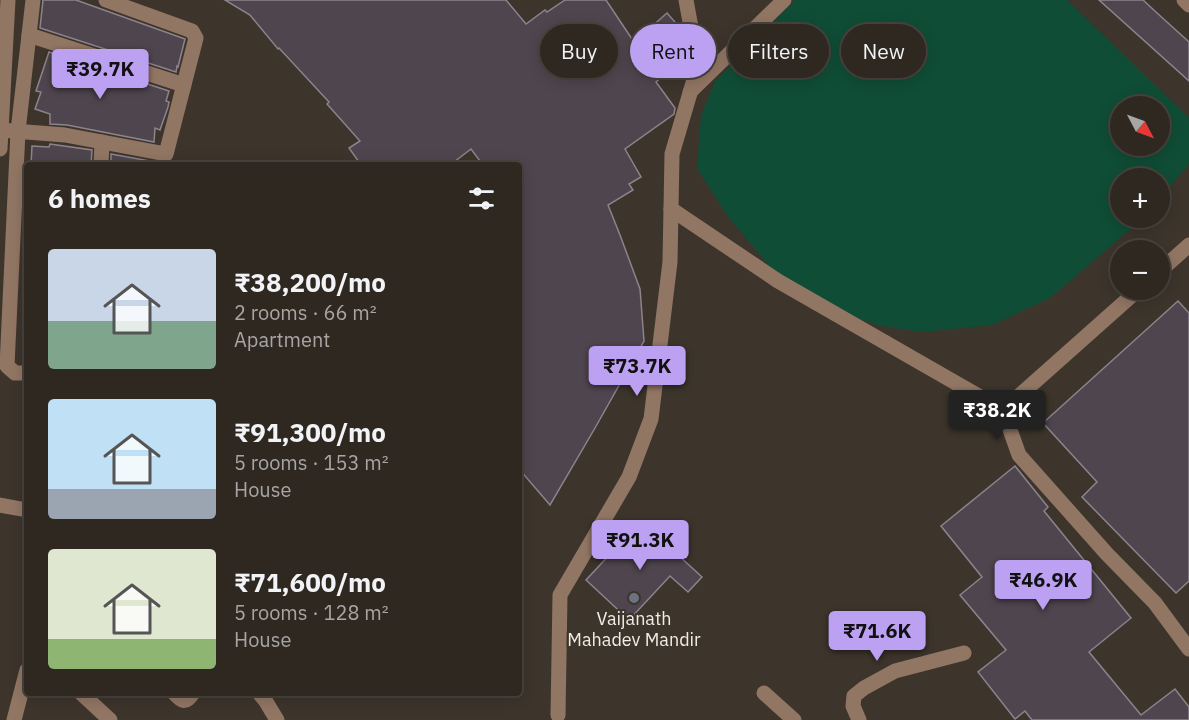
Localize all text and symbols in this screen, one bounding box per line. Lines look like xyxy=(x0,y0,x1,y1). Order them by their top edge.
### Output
chip: Buy xyxy=(540,24,618,78)
chip: Rent xyxy=(630,24,716,78)
chip: Filters xyxy=(728,24,829,78)
chip: New xyxy=(841,24,926,78)
pin: ₹39.7K xyxy=(51,49,149,100)
text: ₹39.7K xyxy=(66,55,134,82)
north arrow xyxy=(1110,96,1170,156)
map controls xyxy=(1110,96,1170,300)
button: + xyxy=(1110,168,1170,228)
text: 6 homes xyxy=(48,181,151,215)
icon: filters xyxy=(465,182,498,215)
button: − xyxy=(1110,240,1170,300)
text: ₹38,200/mo xyxy=(234,265,386,299)
icon: home xyxy=(96,273,168,345)
text: 2 rooms · 66 m² xyxy=(234,299,377,326)
text: Apartment xyxy=(234,326,330,353)
pin: ₹73.7K xyxy=(588,346,686,397)
text: ₹73.7K xyxy=(603,352,671,379)
pin: ₹38.2K xyxy=(948,390,1046,441)
text: ₹38.2K xyxy=(963,396,1031,423)
text: ₹91,300/mo xyxy=(234,415,386,449)
icon: home xyxy=(96,423,168,495)
text: 5 rooms · 153 m² xyxy=(234,449,389,476)
text: House xyxy=(234,476,291,503)
pin: ₹91.3K xyxy=(591,520,689,571)
text: ₹91.3K xyxy=(606,526,674,553)
pin: ₹46.9K xyxy=(994,560,1092,611)
text: ₹71,600/mo xyxy=(234,565,386,599)
text: ₹46.9K xyxy=(1009,566,1077,593)
icon: home xyxy=(96,573,168,645)
marker: Vaijanath Mahadev Mandir xyxy=(627,591,641,605)
text: 5 rooms · 128 m² xyxy=(234,599,389,626)
place label: Vaijanath Mahadev Mandir xyxy=(567,607,701,651)
pin: ₹71.6K xyxy=(828,611,926,662)
text: ₹71.6K xyxy=(843,617,911,644)
text: House xyxy=(234,626,291,653)

